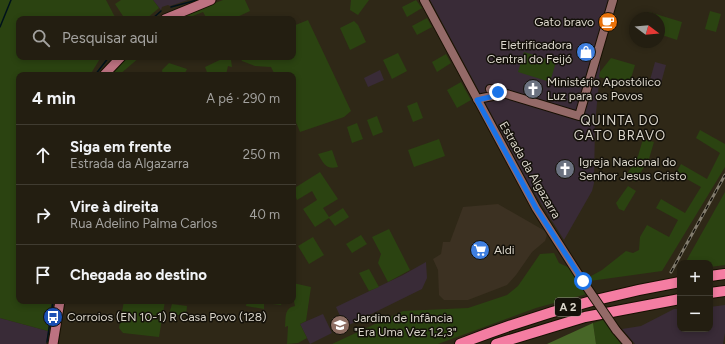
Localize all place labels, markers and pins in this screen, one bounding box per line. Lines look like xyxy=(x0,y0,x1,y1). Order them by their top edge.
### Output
cafe icon: Gato bravo xyxy=(597,11,619,33)
place label: Gato bravo xyxy=(534,15,594,29)
place label: Eletrificadora Central do Feijó xyxy=(487,38,572,66)
shop icon: Eletrificadora Central do Feijó xyxy=(575,41,597,63)
place label: Ministério Apostólico Luz para os Povos xyxy=(547,75,661,103)
church icon: Ministério Apostólico Luz para os Povos xyxy=(522,78,544,100)
place label: Igreja Nacional do Senhor Jesus Cristo xyxy=(579,155,686,183)
church icon: Igreja Nacional do Senhor Jesus Cristo xyxy=(554,158,576,180)
supermarket icon: Aldi xyxy=(469,239,491,261)
place label: Aldi xyxy=(494,243,515,257)
bus stop icon: Corroios (EN 10-1) R Casa Povo (128) xyxy=(42,306,64,328)
place label: Corroios (EN 10-1) R Casa Povo (128) xyxy=(67,310,266,324)
place label: Jardim de Infância "Era Uma Vez 1,2,3" xyxy=(354,311,457,339)
school or university icon: Jardim de Infância "Era Uma Vez 1,2,3" xyxy=(329,314,351,336)

